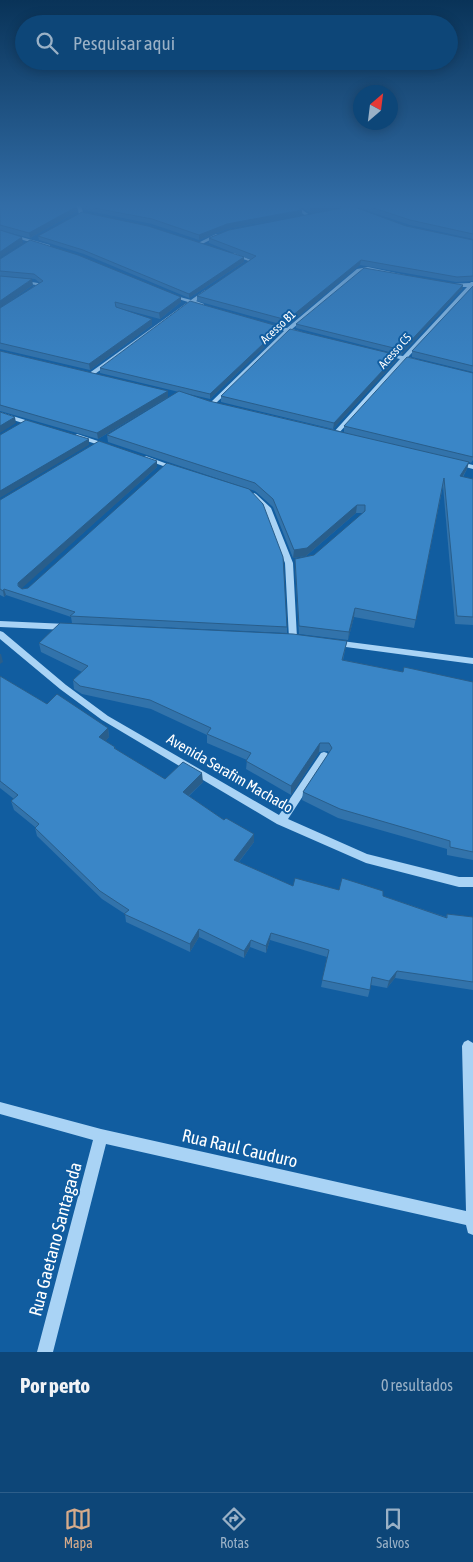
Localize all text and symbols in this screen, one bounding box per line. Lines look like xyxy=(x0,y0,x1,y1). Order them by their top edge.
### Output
search box xyxy=(15,15,458,70)
icon: search xyxy=(33,29,61,57)
text: Pesquisar aqui xyxy=(73,32,175,54)
north arrow xyxy=(353,85,398,130)
street label: Acesso B1 xyxy=(258,307,299,347)
street label: Acesso C5 xyxy=(376,330,414,372)
street label: Avenida Serafim Machado xyxy=(164,730,296,816)
street label: Rua Raul Cauduro xyxy=(180,1124,300,1172)
street label: Rua Gaetano Santagada xyxy=(24,1160,86,1318)
text: Por perto xyxy=(20,1373,90,1397)
text: 0 resultados xyxy=(381,1376,453,1394)
tab: Mapa xyxy=(64,1505,93,1551)
tab: Rotas xyxy=(220,1505,249,1551)
tab: Salvos xyxy=(376,1505,409,1551)

